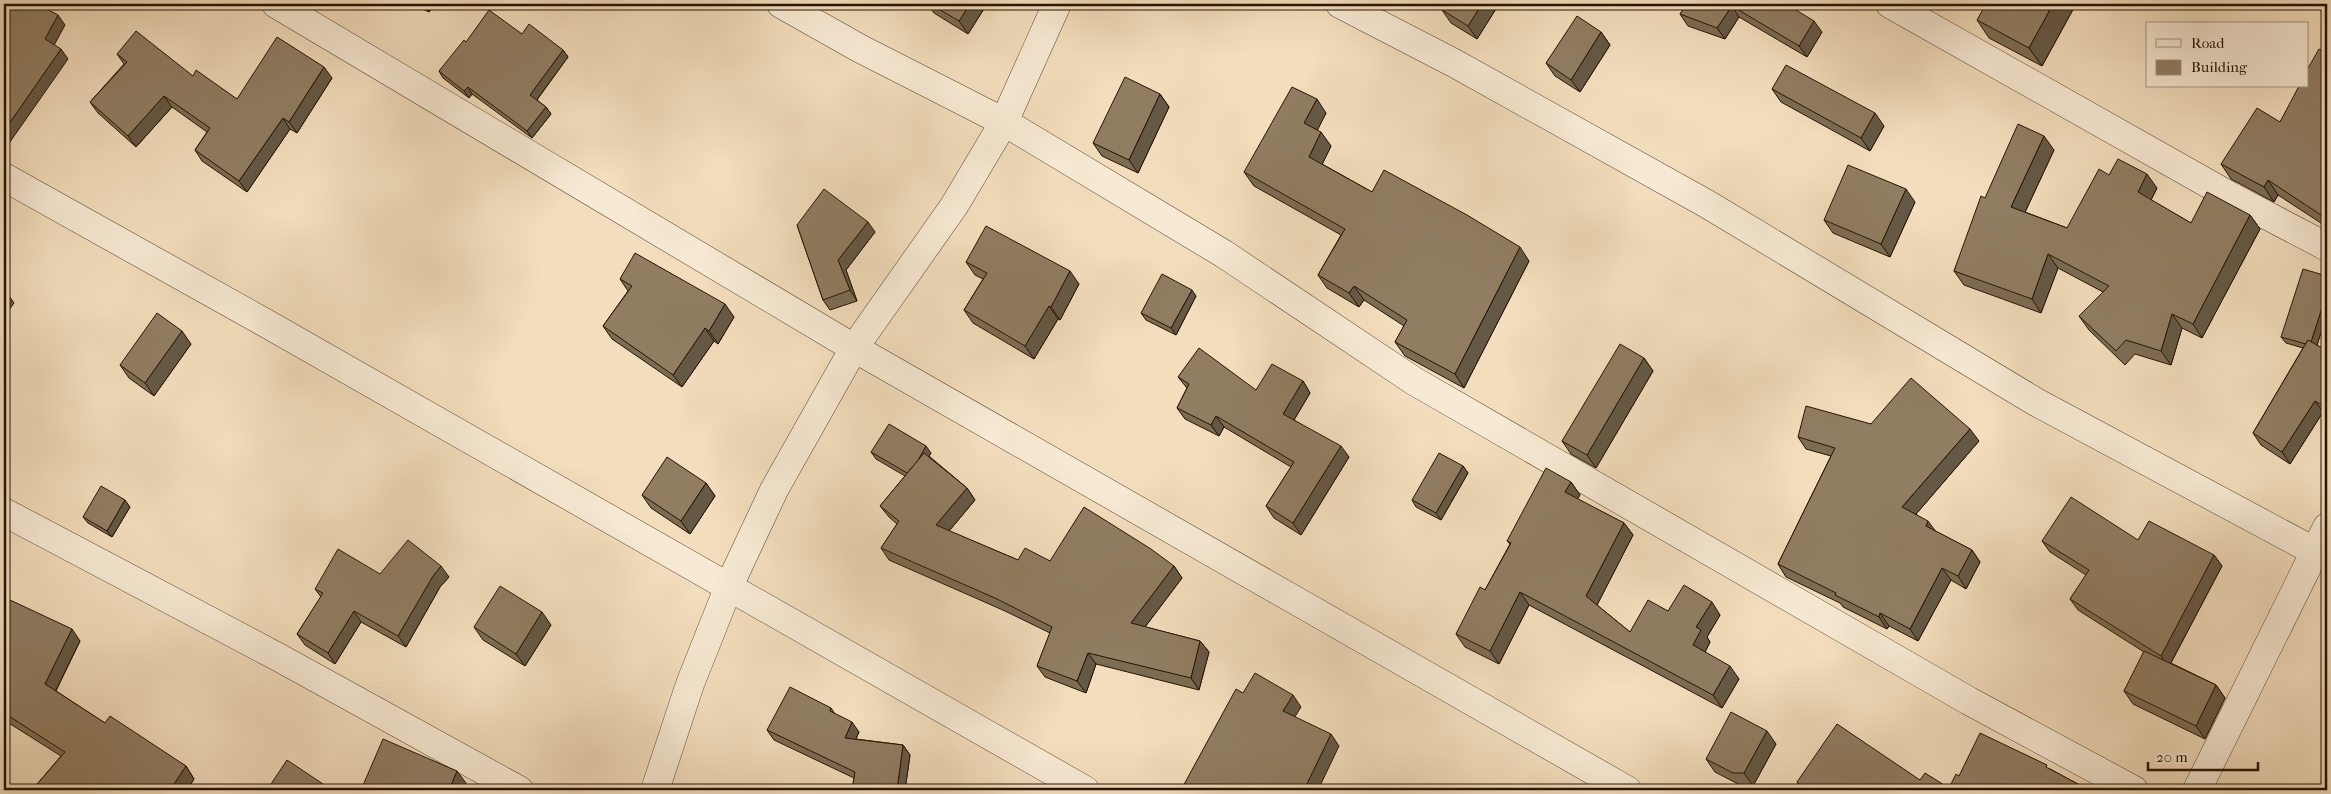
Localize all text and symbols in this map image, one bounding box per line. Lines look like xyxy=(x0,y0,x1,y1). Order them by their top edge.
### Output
legend xyxy=(2146,22,2308,88)
text: Road xyxy=(2191,34,2225,52)
text: Building xyxy=(2191,58,2248,76)
scale bar xyxy=(2148,739,2258,771)
text: 20 m xyxy=(2156,748,2188,766)

